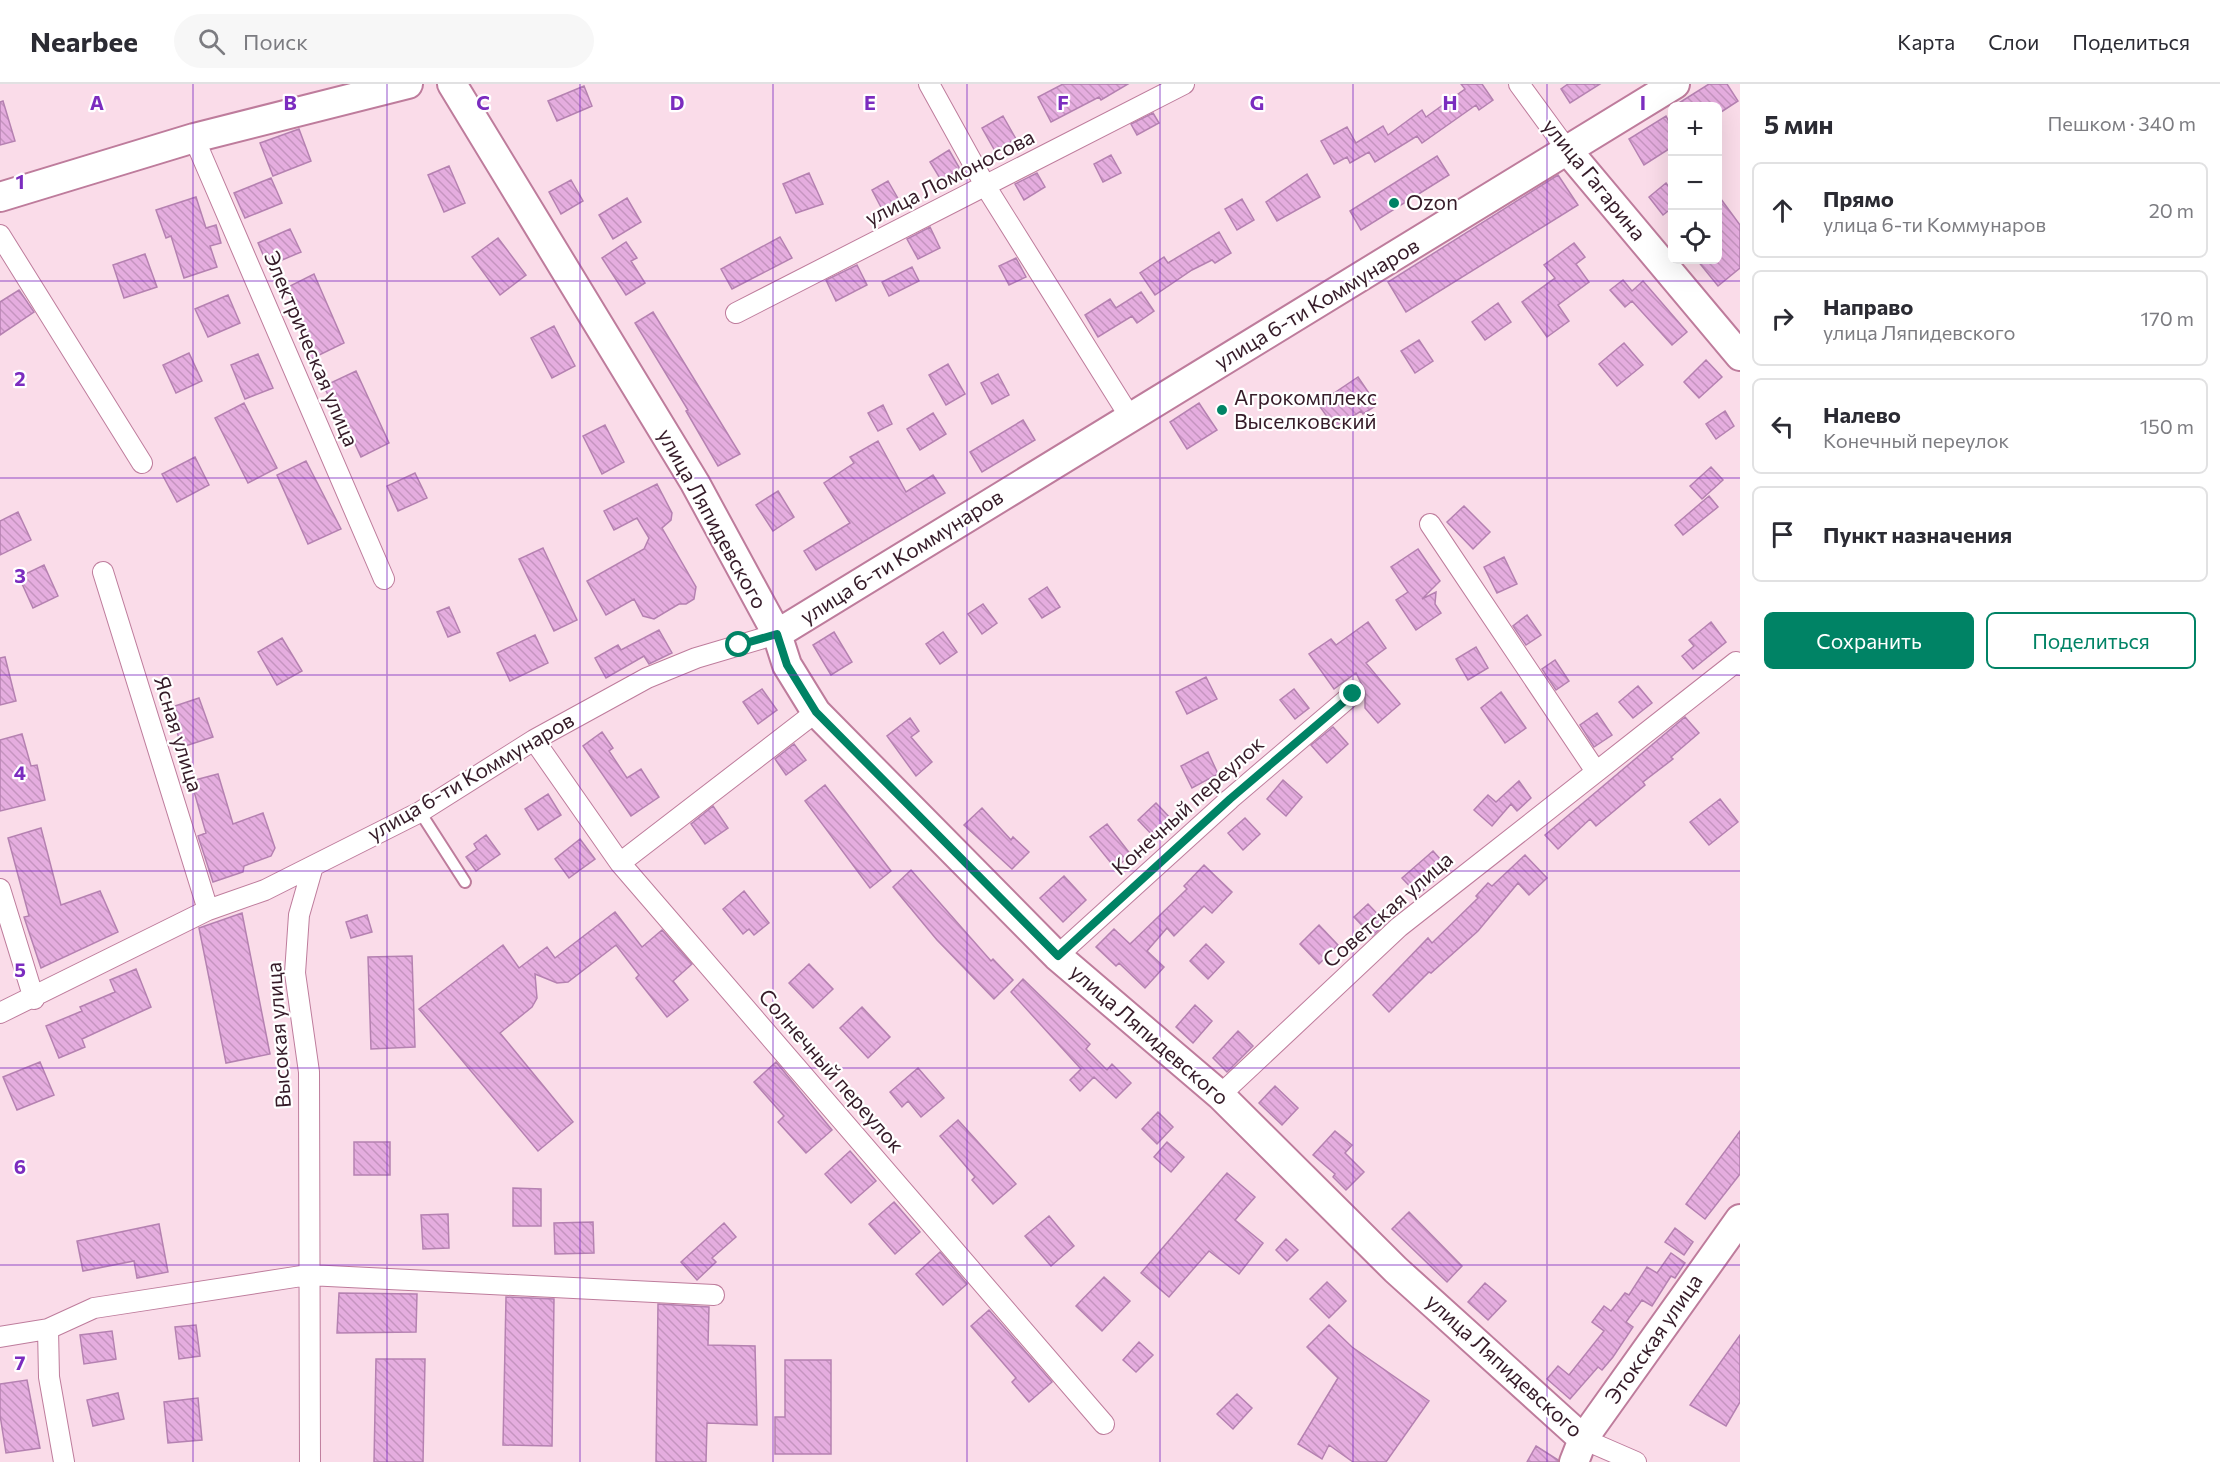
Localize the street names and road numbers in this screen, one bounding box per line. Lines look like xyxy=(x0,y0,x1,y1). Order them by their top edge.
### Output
street label: улица Гагарина xyxy=(1538,113,1652,245)
street label: улица Ломоносова xyxy=(860,123,1038,230)
street label: улица 6-ти Коммунаров xyxy=(1209,232,1423,374)
street label: Электрическая улица xyxy=(260,247,365,450)
street label: улица Ляпидевского xyxy=(653,424,773,613)
street label: улица 6-ти Коммунаров xyxy=(795,483,1007,628)
street label: Ясная улица xyxy=(150,673,209,794)
street label: улица 6-ти Коммунаров xyxy=(363,706,578,845)
street label: Конечный переулок xyxy=(1106,730,1268,880)
street label: Советская улица xyxy=(1317,846,1457,972)
street label: улица Ляпидевского xyxy=(1066,958,1234,1110)
street label: Высокая улица xyxy=(260,961,295,1109)
street label: Солнечный переулок xyxy=(754,983,910,1157)
street label: Этокская улица xyxy=(1599,1269,1707,1408)
street label: улица Ляпидевского xyxy=(1422,1288,1588,1442)

